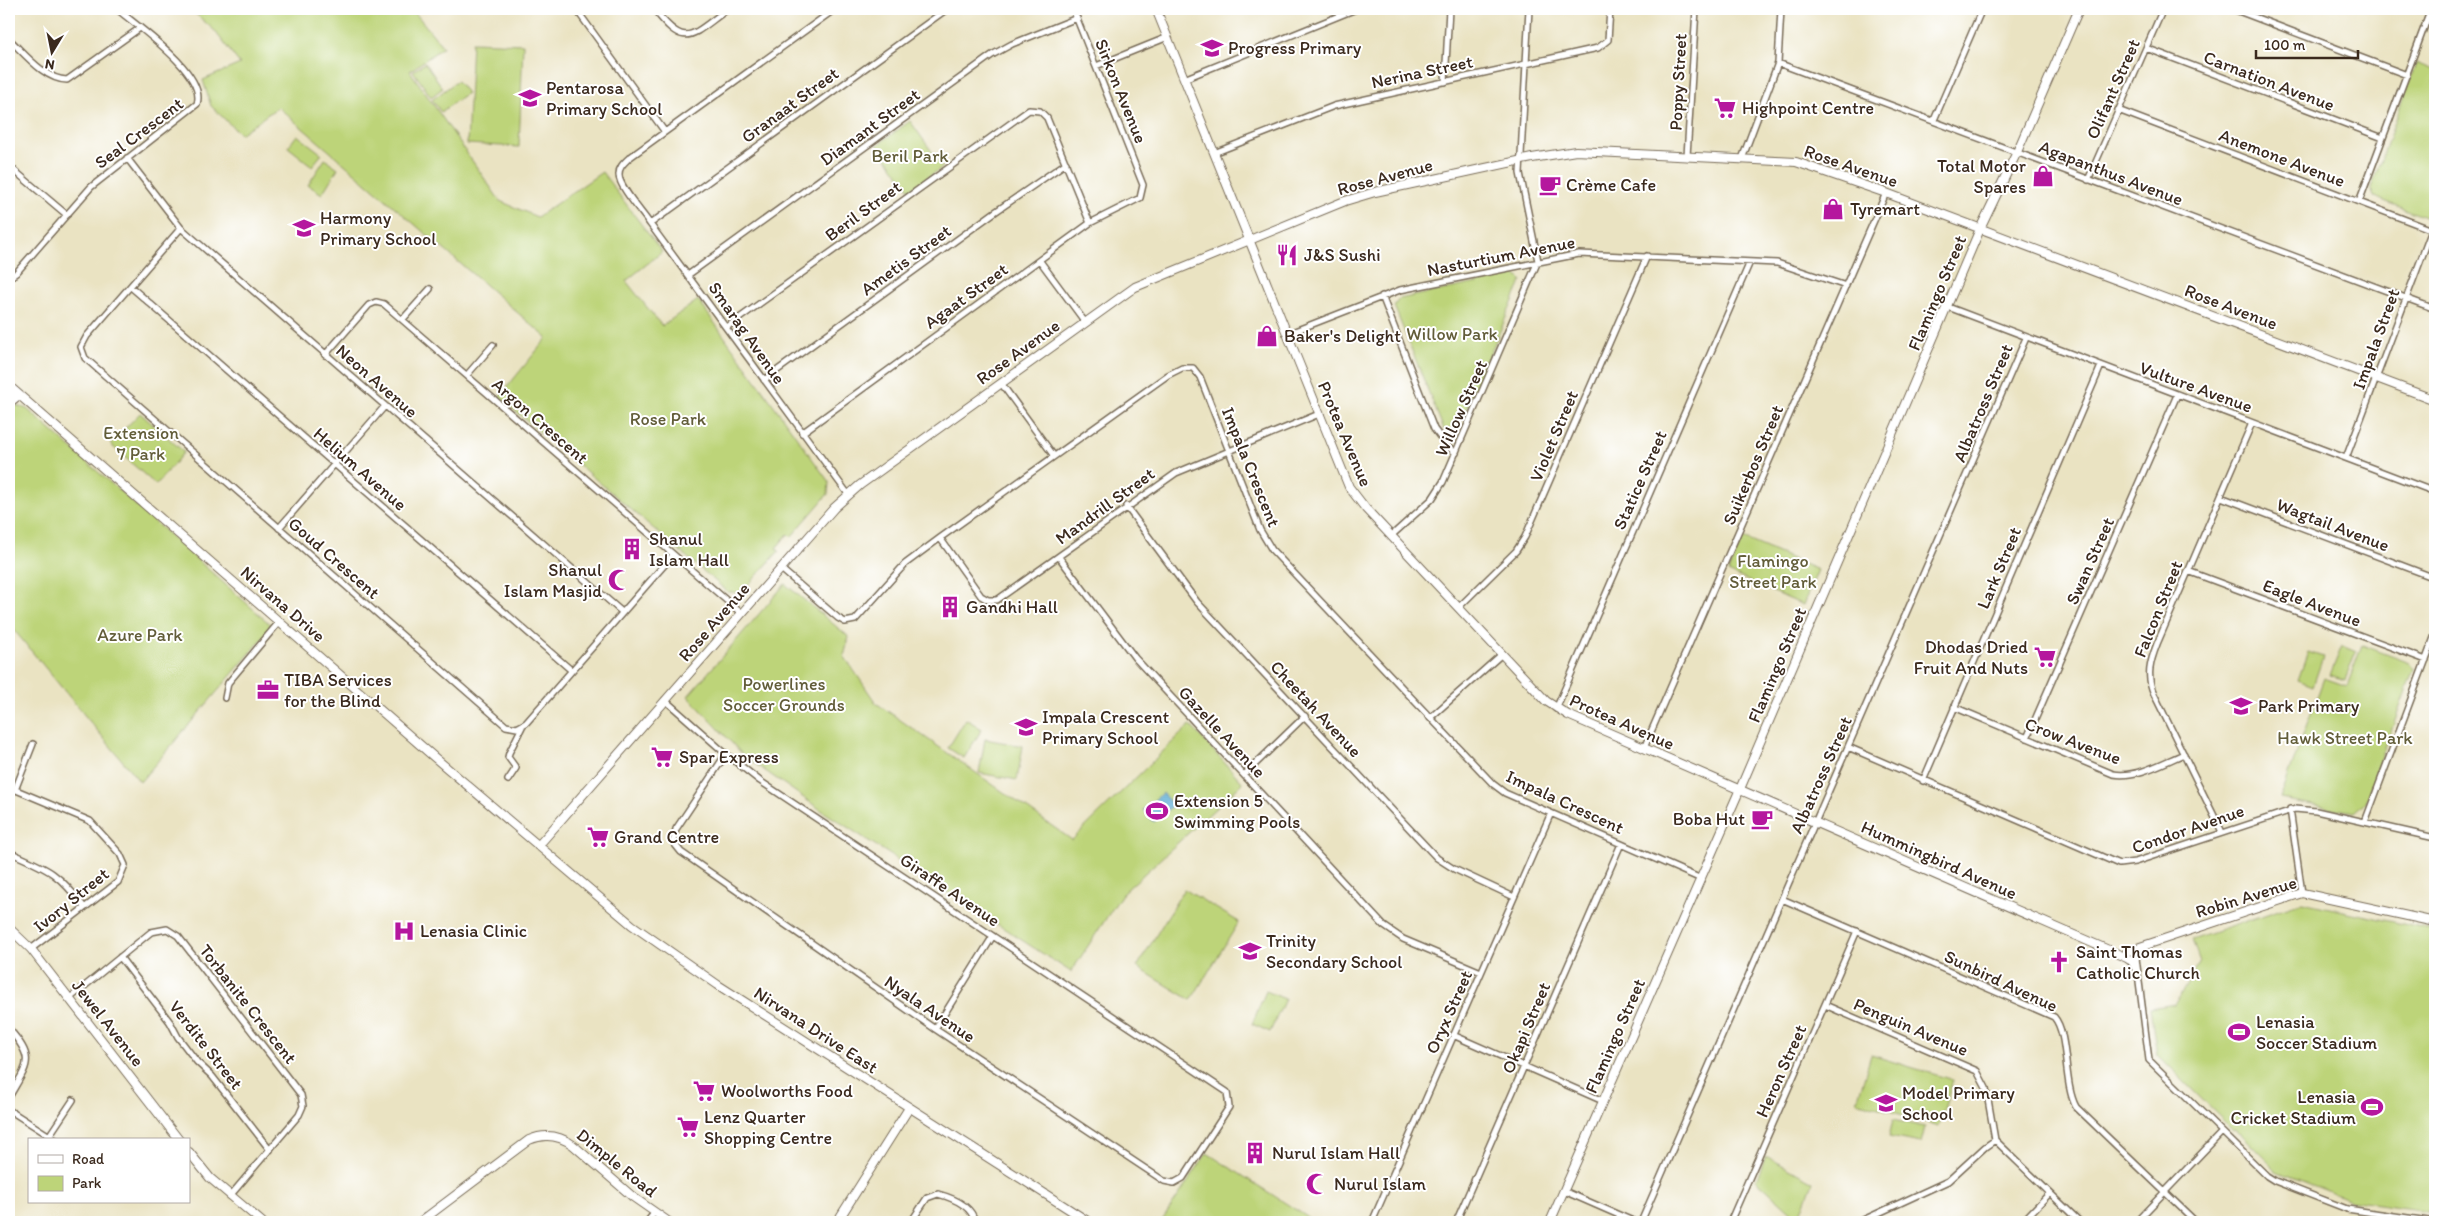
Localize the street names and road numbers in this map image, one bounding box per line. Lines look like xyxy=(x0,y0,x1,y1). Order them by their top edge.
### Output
street label: Poppy Street xyxy=(1664,33,1692,131)
street label: Olifant Street xyxy=(2081,35,2145,142)
street label: Sirkon Avenue xyxy=(1090,36,1152,146)
street label: Carnation Avenue xyxy=(2200,46,2338,116)
street label: Nerina Street xyxy=(1369,50,1475,94)
street label: Granaat Street xyxy=(737,62,843,148)
street label: Diamant Street xyxy=(816,83,924,171)
street label: Seal Crescent xyxy=(90,92,188,173)
street label: Anemone Avenue xyxy=(2216,124,2348,192)
street label: Agapanthus Avenue xyxy=(2036,135,2186,211)
street label: Rose Avenue xyxy=(1801,140,1901,192)
street label: Rose Avenue xyxy=(1335,154,1435,200)
street label: Beril Street xyxy=(820,176,906,246)
street label: Ametis Street xyxy=(856,220,956,300)
street label: Nasturtium Avenue xyxy=(1425,231,1577,281)
street label: Flamingo Street xyxy=(1903,232,1971,354)
street label: Agaat Street xyxy=(920,258,1012,334)
street label: Smarag Avenue xyxy=(704,278,790,388)
street label: Rose Avenue xyxy=(2181,279,2281,335)
street label: Impala Street xyxy=(2348,285,2405,392)
street label: Rose Avenue xyxy=(972,314,1064,390)
street label: Neon Avenue xyxy=(332,339,422,423)
street label: Albatross Street xyxy=(1948,340,2018,465)
street label: Willow Street xyxy=(1430,356,1492,460)
street label: Vulture Avenue xyxy=(2137,356,2255,418)
street label: Argon Crescent xyxy=(487,373,593,469)
street label: Protea Avenue xyxy=(1313,378,1377,490)
street label: Violet Street xyxy=(1525,387,1583,485)
street label: Suikerbos Street xyxy=(1718,402,1788,528)
street label: Impala Crescent xyxy=(1217,404,1285,530)
street label: Helium Avenue xyxy=(309,423,411,515)
street label: Statice Street xyxy=(1608,427,1672,533)
street label: Mandrill Street xyxy=(1051,462,1159,549)
street label: Wagtail Avenue xyxy=(2274,493,2392,557)
street label: Goud Crescent xyxy=(284,512,384,604)
street label: Swan Street xyxy=(2061,514,2119,608)
street label: Lark Street xyxy=(1972,524,2026,612)
street label: Falcon Street xyxy=(2129,557,2187,661)
street label: Nirvana Drive xyxy=(236,561,330,647)
street label: Eagle Avenue xyxy=(2260,574,2364,632)
street label: Rose Avenue xyxy=(674,578,754,666)
street label: Flamingo Street xyxy=(1743,604,1811,726)
street label: Cheetah Avenue xyxy=(1266,656,1366,762)
street label: Gazelle Avenue xyxy=(1174,681,1270,783)
street label: Protea Avenue xyxy=(1566,689,1678,755)
street label: Albatross Street xyxy=(1785,713,1857,837)
street label: Crow Avenue xyxy=(2022,713,2124,769)
street label: Impala Crescent xyxy=(1503,765,1628,839)
street label: Condor Avenue xyxy=(2129,800,2247,858)
street label: Hummingbird Avenue xyxy=(1858,816,2020,904)
street label: Giraffe Avenue xyxy=(896,848,1004,932)
street label: Ivory Street xyxy=(29,863,113,937)
street label: Robin Avenue xyxy=(2193,871,2299,923)
street label: Torbanite Crescent xyxy=(195,940,302,1068)
street label: Sunbird Avenue xyxy=(1941,945,2061,1017)
street label: Oryx Street xyxy=(1421,967,1477,1057)
street label: Nyala Avenue xyxy=(880,970,980,1048)
street label: Jewel Avenue xyxy=(67,975,149,1071)
street label: Flamingo Street xyxy=(1580,975,1650,1097)
street label: Okapi Street xyxy=(1497,979,1555,1077)
street label: Nirvana Drive East xyxy=(750,982,882,1078)
street label: Penguin Avenue xyxy=(1850,993,1972,1061)
street label: Verdite Street xyxy=(164,996,248,1094)
street label: Heron Street xyxy=(1751,1021,1811,1121)
street label: Dimple Road xyxy=(572,1124,662,1202)

